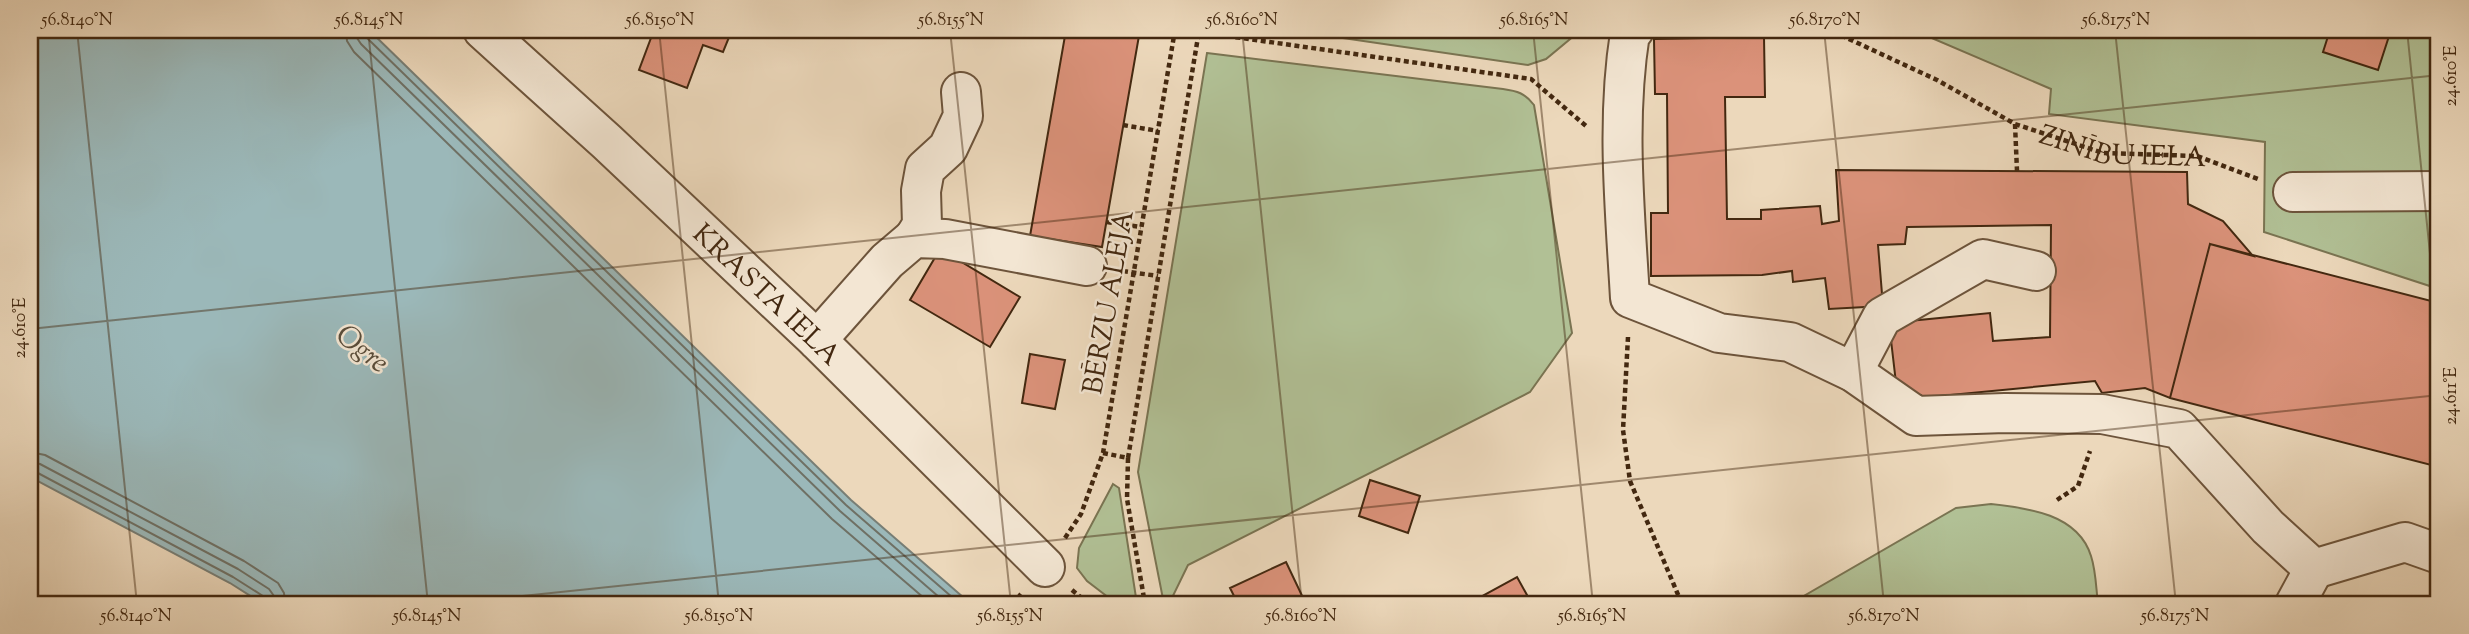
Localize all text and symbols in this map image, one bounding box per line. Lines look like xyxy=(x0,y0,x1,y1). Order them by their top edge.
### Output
text: 56.8140°N xyxy=(40,8,113,34)
text: 56.8145°N xyxy=(334,8,403,34)
text: 56.8150°N xyxy=(625,8,694,34)
text: 56.8155°N xyxy=(917,8,984,34)
text: 56.8160°N xyxy=(1205,8,1278,34)
text: 56.8165°N xyxy=(1499,8,1568,34)
text: 56.8170°N xyxy=(1788,8,1861,34)
text: 56.8175°N xyxy=(2081,8,2150,34)
text: 24.610°E xyxy=(2439,45,2465,107)
street label: ZINĪBU IELA xyxy=(2034,116,2207,179)
street label: BĒRZU ALEJA xyxy=(1074,207,1146,398)
street label: KRASTA IELA xyxy=(682,216,849,376)
text: 24.610°E xyxy=(8,297,34,359)
water label: Ogre xyxy=(325,315,397,385)
text: 24.611°E xyxy=(2439,367,2465,425)
text: 56.8140°N xyxy=(99,604,172,630)
text: 56.8145°N xyxy=(392,604,461,630)
text: 56.8150°N xyxy=(684,604,753,630)
text: 56.8155°N xyxy=(976,604,1043,630)
text: 56.8160°N xyxy=(1264,604,1337,630)
text: 56.8165°N xyxy=(1557,604,1626,630)
text: 56.8170°N xyxy=(1847,604,1920,630)
text: 56.8175°N xyxy=(2140,604,2209,630)

